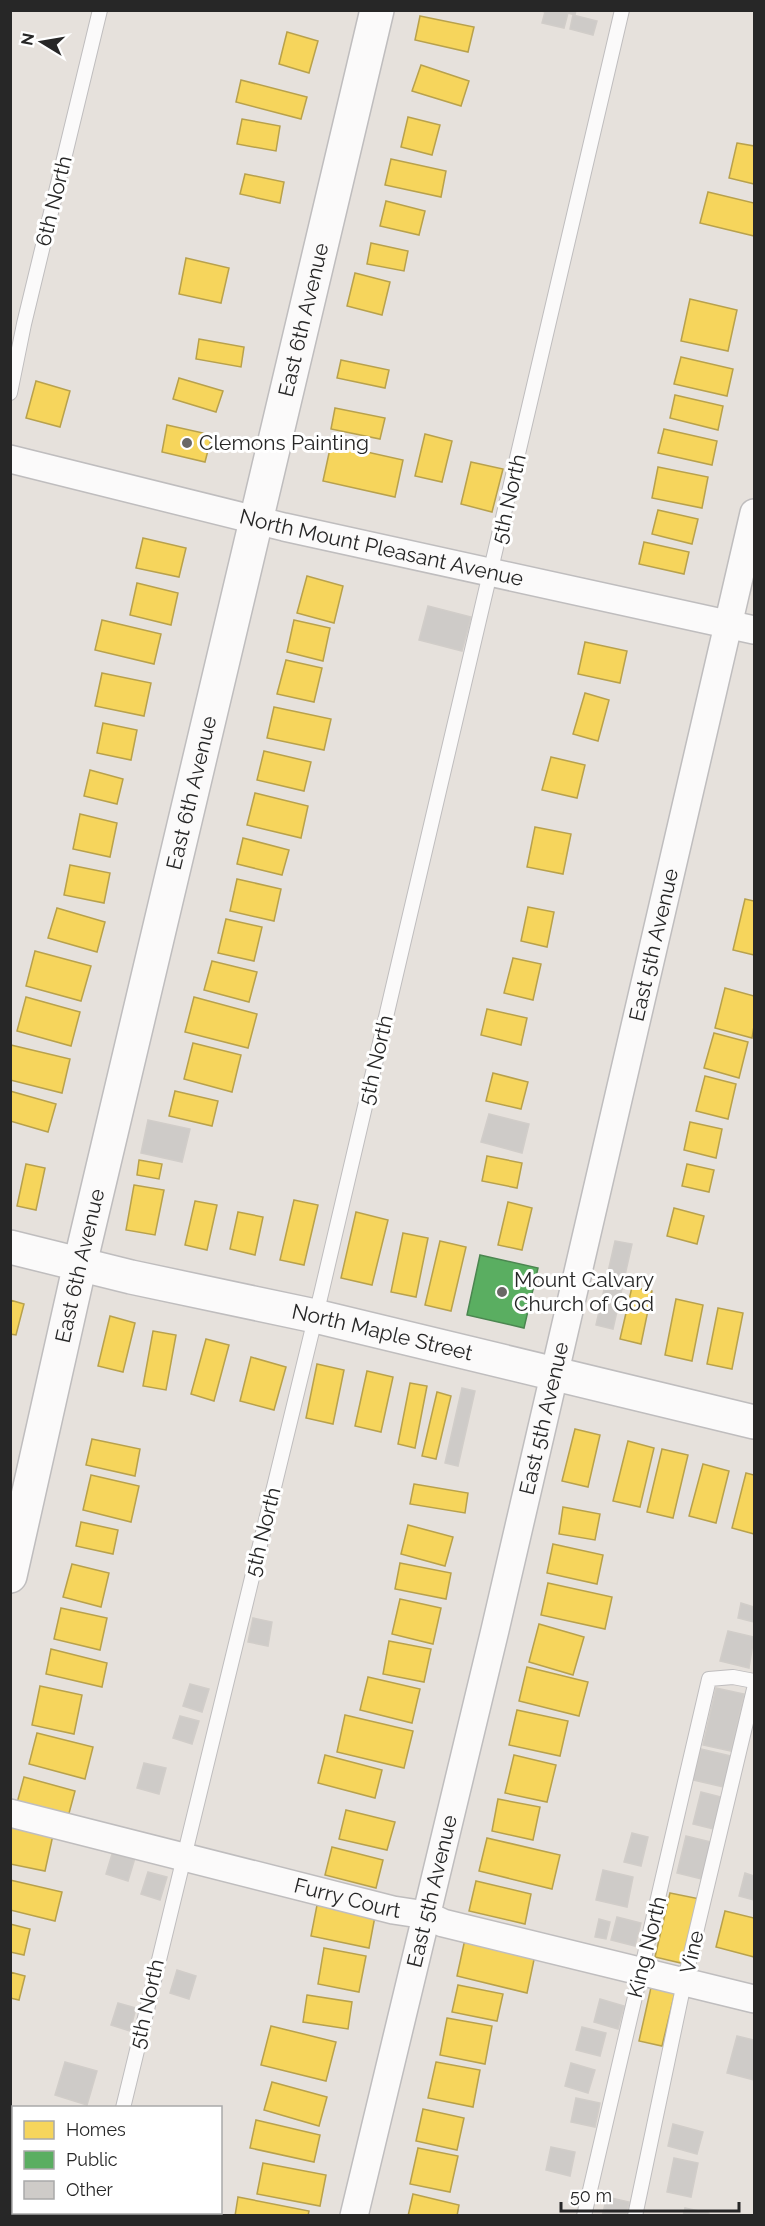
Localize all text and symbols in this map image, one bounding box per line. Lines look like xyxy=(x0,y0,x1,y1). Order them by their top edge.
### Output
north arrow xyxy=(12,12,72,72)
text: N xyxy=(17,31,38,47)
street label: 6th North xyxy=(30,153,77,249)
street label: East 6th Avenue xyxy=(273,240,333,399)
place label: Clemons Painting xyxy=(199,430,369,455)
marker: Clemons Painting xyxy=(180,436,194,450)
street label: 5th North xyxy=(486,452,531,546)
street label: North Mount Pleasant Avenue xyxy=(237,503,526,591)
street label: East 6th Avenue xyxy=(161,713,221,872)
street label: East 5th Avenue xyxy=(624,866,683,1024)
street label: 5th North xyxy=(353,1013,398,1107)
street label: East 6th Avenue xyxy=(50,1186,109,1345)
place label: Mount Calvary Church of God xyxy=(514,1267,654,1316)
marker: Mount Calvary Church of God xyxy=(495,1285,509,1299)
street label: North Maple Street xyxy=(290,1298,475,1366)
street label: East 5th Avenue xyxy=(514,1339,573,1497)
street label: 5th North xyxy=(239,1485,286,1579)
street label: East 5th Avenue xyxy=(401,1812,462,1970)
street label: Furry Court xyxy=(292,1872,402,1923)
street label: King North xyxy=(622,1893,671,2000)
street label: Vine xyxy=(674,1928,709,1976)
street label: 5th North xyxy=(124,1957,169,2051)
legend xyxy=(12,2106,222,2214)
text: Homes xyxy=(66,2119,126,2140)
text: Public xyxy=(66,2149,118,2170)
scale bar xyxy=(561,2175,740,2213)
text: Other xyxy=(66,2179,114,2200)
text: 50 m xyxy=(570,2185,612,2206)

